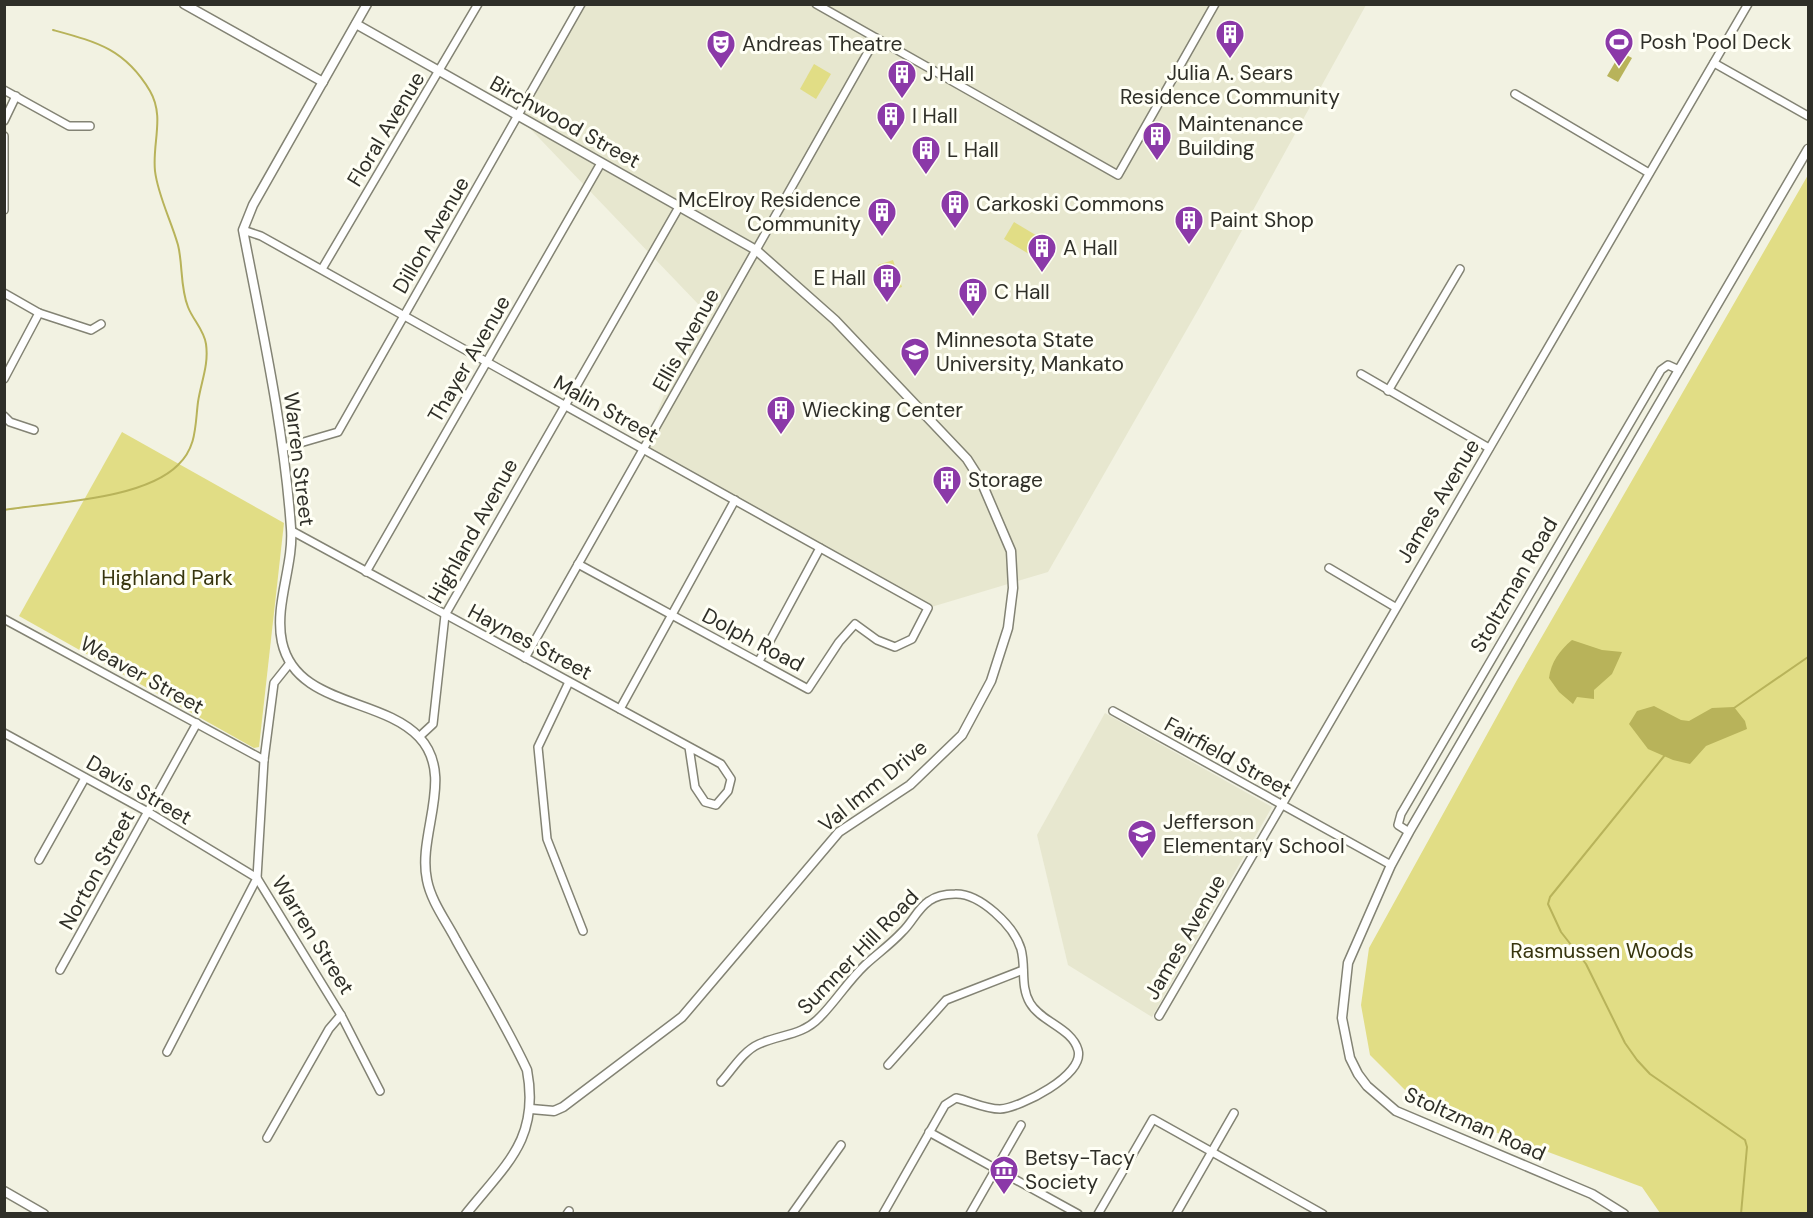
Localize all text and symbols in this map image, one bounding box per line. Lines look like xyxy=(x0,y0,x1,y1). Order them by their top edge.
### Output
building icon: Julia A. Sears Residence Community xyxy=(1214,18,1246,60)
sports icon: Posh 'Pool Deck xyxy=(1603,26,1635,68)
theatre icon: Andreas Theatre xyxy=(705,28,737,70)
place label: Posh 'Pool Deck xyxy=(1640,28,1792,56)
place label: Andreas Theatre xyxy=(742,30,903,58)
building icon: J Hall xyxy=(886,58,918,100)
place label: Julia A. Sears Residence Community xyxy=(1120,59,1340,111)
place label: J Hall xyxy=(923,60,974,88)
street label: Floral Avenue xyxy=(341,66,431,192)
street label: Birchwood Street xyxy=(485,69,645,175)
building icon: I Hall xyxy=(875,100,907,142)
place label: I Hall xyxy=(912,102,958,130)
place label: Maintenance Building xyxy=(1178,110,1304,162)
building icon: Maintenance Building xyxy=(1141,120,1173,162)
building icon: L Hall xyxy=(910,134,942,176)
place label: L Hall xyxy=(947,136,999,164)
street label: Dillon Avenue xyxy=(386,172,476,298)
place label: McElroy Residence Community xyxy=(678,186,861,238)
building icon: Carkoski Commons xyxy=(939,188,971,230)
place label: Carkoski Commons xyxy=(976,190,1164,218)
building icon: McElroy Residence Community xyxy=(866,196,898,238)
building icon: Paint Shop xyxy=(1173,204,1205,246)
place label: Paint Shop xyxy=(1210,206,1314,234)
building icon: A Hall xyxy=(1026,232,1058,274)
place label: A Hall xyxy=(1063,234,1118,262)
building icon: E Hall xyxy=(871,262,903,304)
place label: E Hall xyxy=(813,264,866,292)
building icon: C Hall xyxy=(957,276,989,318)
place label: C Hall xyxy=(994,278,1050,306)
street label: Ellis Avenue xyxy=(646,283,726,397)
street label: Thayer Avenue xyxy=(421,290,517,428)
place label: Minnesota State University, Mankato xyxy=(936,326,1124,378)
school or university icon: Minnesota State University, Mankato xyxy=(899,336,931,378)
street label: Malin Street xyxy=(548,369,664,449)
street label: Warren Street xyxy=(277,390,321,528)
building icon: Wiecking Center xyxy=(765,394,797,436)
place label: Wiecking Center xyxy=(802,396,963,424)
street label: James Avenue xyxy=(1390,434,1486,568)
street label: Highland Avenue xyxy=(422,454,524,608)
building icon: Storage xyxy=(931,464,963,506)
place label: Storage xyxy=(968,466,1043,494)
street label: Stoltzman Road xyxy=(1464,512,1564,658)
park label: Highland Park xyxy=(101,564,233,592)
street label: Haynes Street xyxy=(463,598,597,686)
street label: Dolph Road xyxy=(697,602,809,678)
street label: Weaver Street xyxy=(75,629,209,721)
street label: Fairfield Street xyxy=(1159,710,1297,804)
street label: Val Imm Drive xyxy=(813,733,933,838)
street label: Davis Street xyxy=(81,749,197,831)
street label: Norton Street xyxy=(53,805,141,935)
place label: Jefferson Elementary School xyxy=(1163,808,1345,860)
school or university icon: Jefferson Elementary School xyxy=(1126,818,1158,860)
street label: James Avenue xyxy=(1138,869,1232,1005)
street label: Warren Street xyxy=(265,870,361,1000)
street label: Sumner Hill Road xyxy=(791,883,925,1021)
park label: Rasmussen Woods xyxy=(1510,937,1694,965)
street label: Stoltzman Road xyxy=(1400,1080,1550,1168)
place label: Betsy-Tacy Society xyxy=(1025,1144,1135,1196)
museum icon: Betsy-Tacy Society xyxy=(988,1154,1020,1196)

